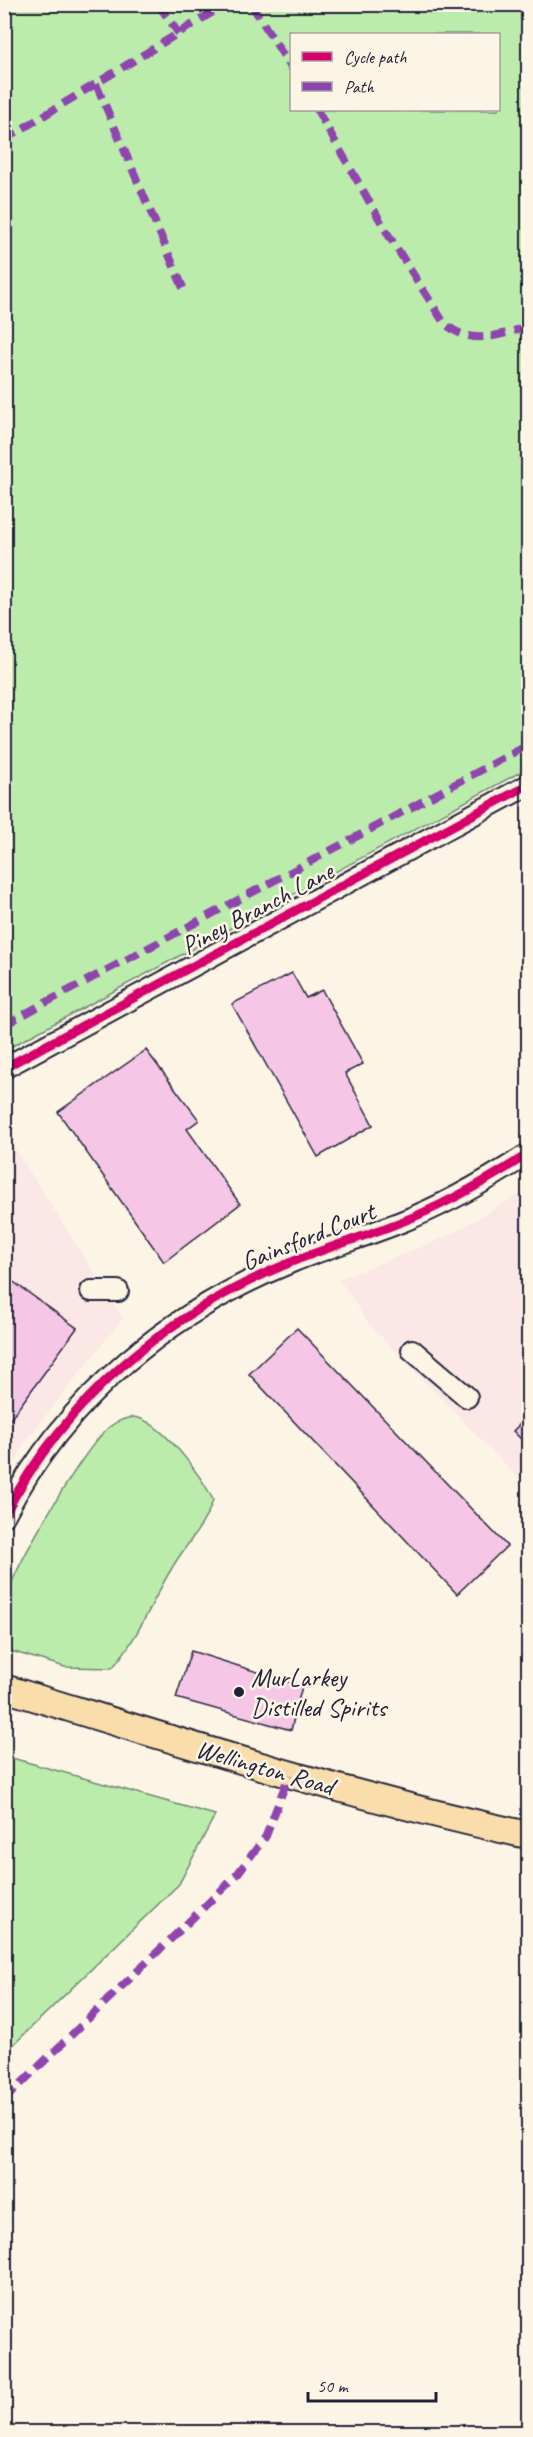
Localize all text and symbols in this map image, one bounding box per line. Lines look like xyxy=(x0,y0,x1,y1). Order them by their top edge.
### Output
legend xyxy=(290,33,500,111)
text: Cycle path xyxy=(344,46,407,68)
text: Path xyxy=(344,76,374,98)
street label: Piney Branch Lane xyxy=(176,854,340,962)
street label: Gainsford Court xyxy=(237,1194,382,1278)
place label: MurLarkey Distilled Spirits xyxy=(251,1661,389,1724)
marker: MurLarkey Distilled Spirits xyxy=(232,1685,246,1699)
street label: Wellington Road xyxy=(192,1732,341,1804)
scale bar xyxy=(308,2365,436,2403)
text: 50 m xyxy=(317,2375,350,2397)

